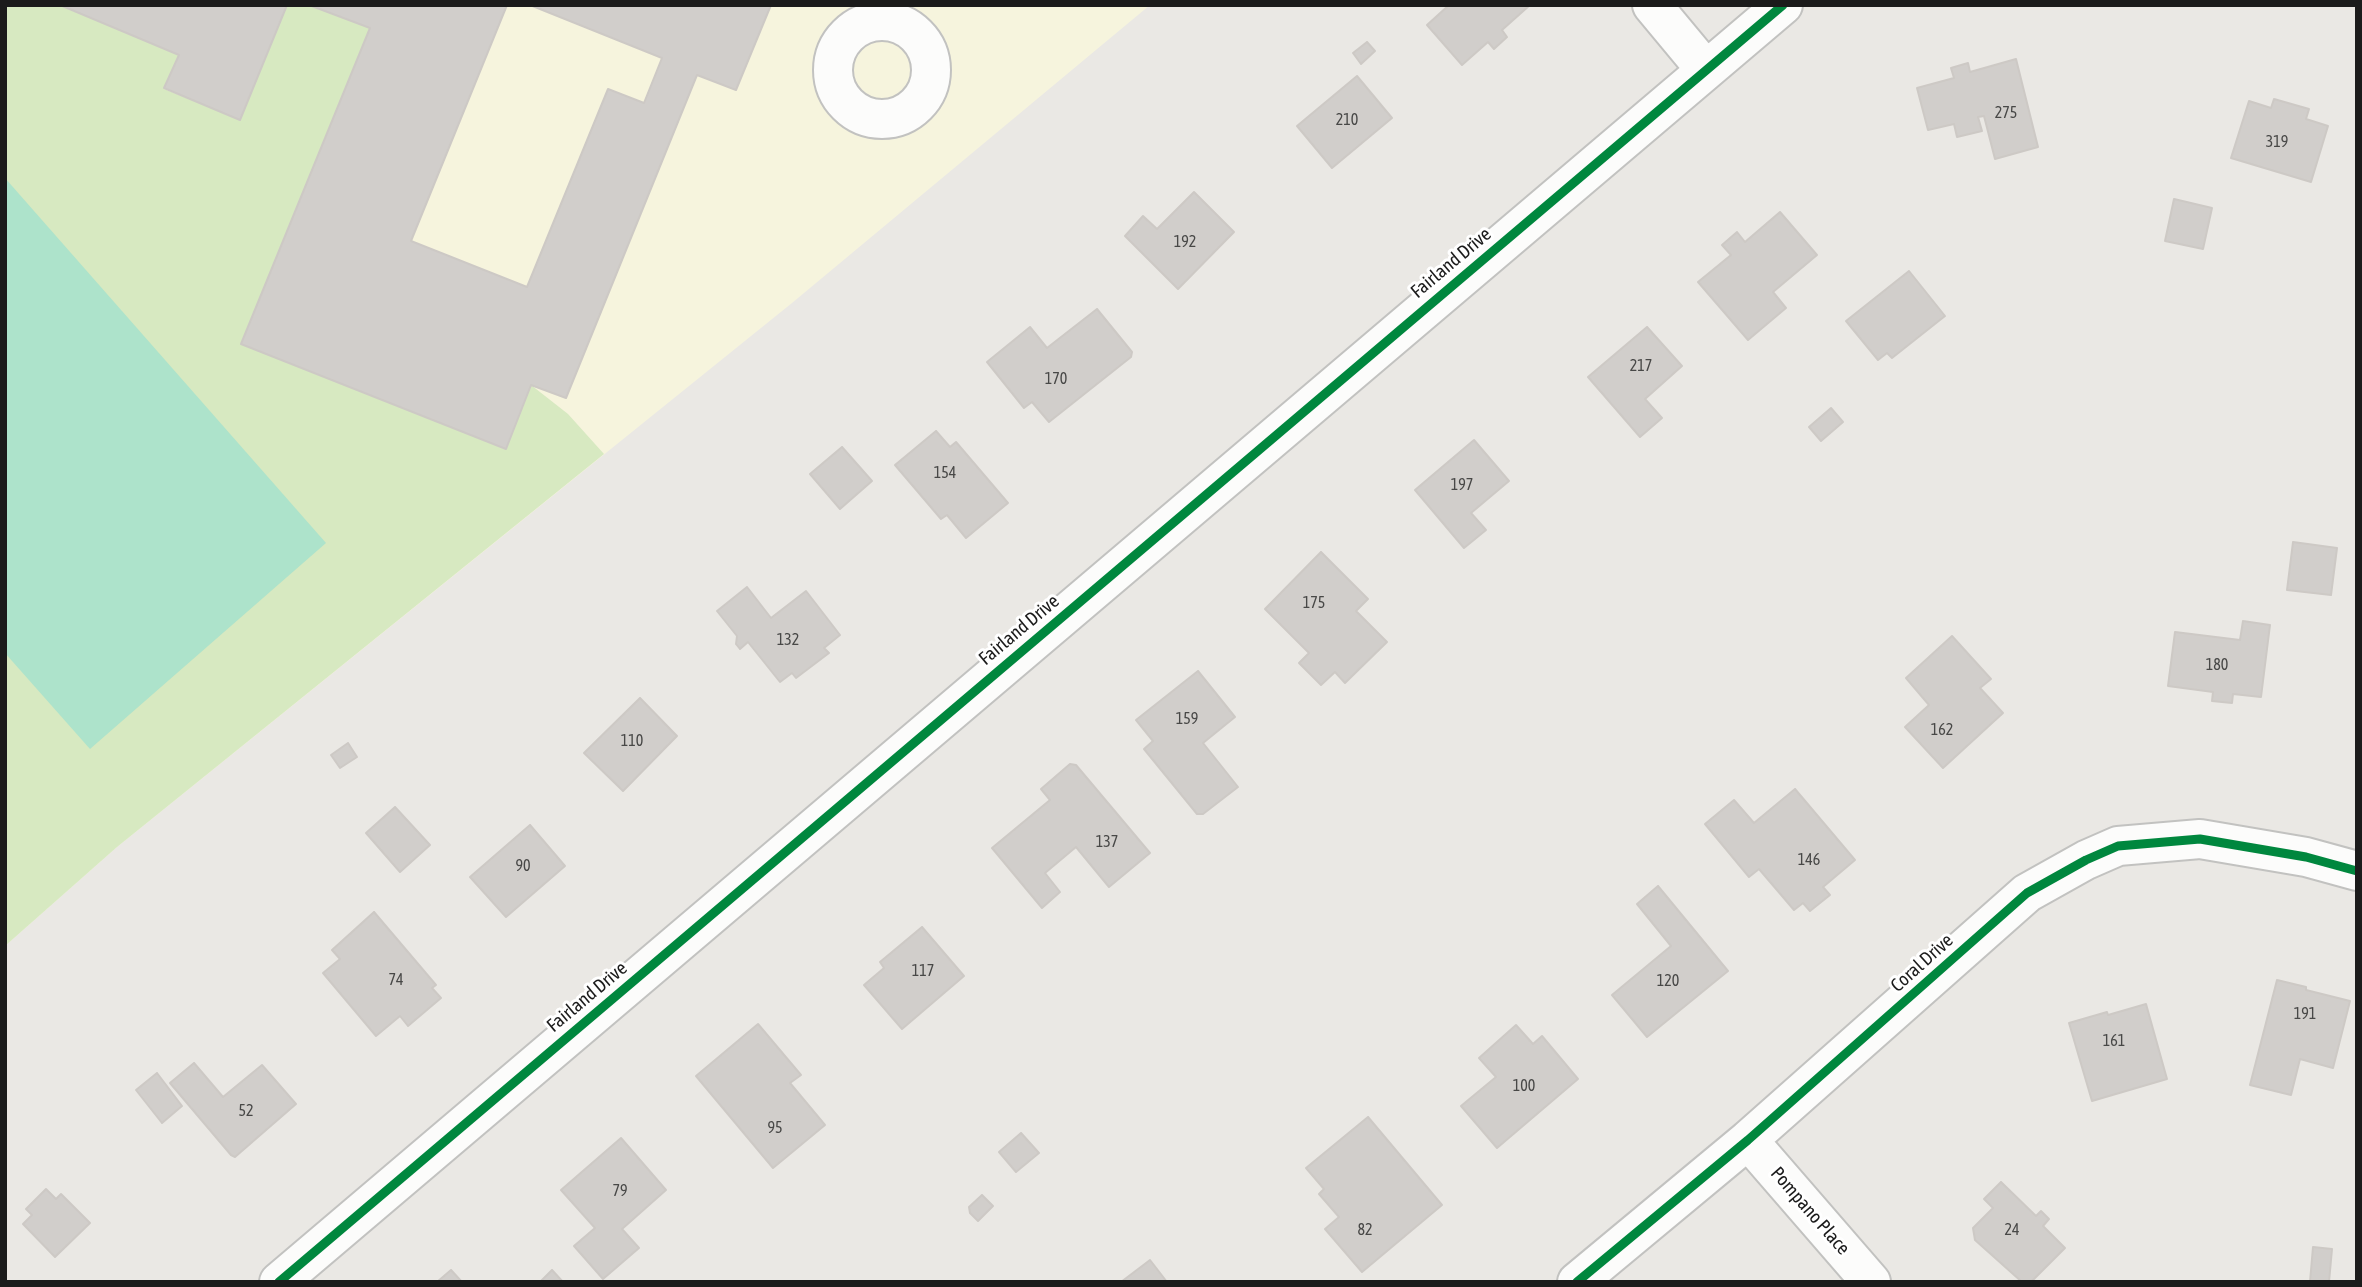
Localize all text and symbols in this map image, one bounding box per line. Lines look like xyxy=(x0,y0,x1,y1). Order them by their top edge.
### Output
house number: 275 xyxy=(1995,103,2017,123)
house number: 210 xyxy=(1336,110,1358,130)
house number: 319 xyxy=(2266,132,2288,152)
street label: Fairland Drive xyxy=(1406,223,1496,303)
house number: 192 xyxy=(1174,232,1196,252)
house number: 217 xyxy=(1630,356,1652,376)
house number: 170 xyxy=(1045,369,1067,389)
house number: 154 xyxy=(934,463,956,483)
house number: 197 xyxy=(1451,475,1473,495)
street label: Fairland Drive xyxy=(974,590,1064,670)
house number: 175 xyxy=(1303,593,1325,613)
house number: 132 xyxy=(777,630,799,650)
house number: 180 xyxy=(2206,655,2228,675)
house number: 159 xyxy=(1176,709,1198,729)
house number: 162 xyxy=(1931,720,1953,740)
house number: 110 xyxy=(621,731,643,751)
house number: 137 xyxy=(1096,832,1118,852)
house number: 146 xyxy=(1798,850,1820,870)
house number: 90 xyxy=(515,856,531,876)
street label: Coral Drive xyxy=(1886,929,1958,997)
street label: Fairland Drive xyxy=(542,957,632,1037)
house number: 117 xyxy=(912,961,934,981)
house number: 74 xyxy=(388,970,404,990)
house number: 120 xyxy=(1657,971,1679,991)
house number: 191 xyxy=(2294,1004,2316,1024)
house number: 161 xyxy=(2103,1031,2125,1051)
house number: 100 xyxy=(1513,1076,1535,1096)
house number: 52 xyxy=(238,1101,254,1121)
house number: 95 xyxy=(767,1118,783,1138)
street label: Pompano Place xyxy=(1766,1162,1854,1260)
house number: 79 xyxy=(612,1181,628,1201)
house number: 82 xyxy=(1357,1220,1373,1240)
house number: 24 xyxy=(2004,1220,2020,1240)

